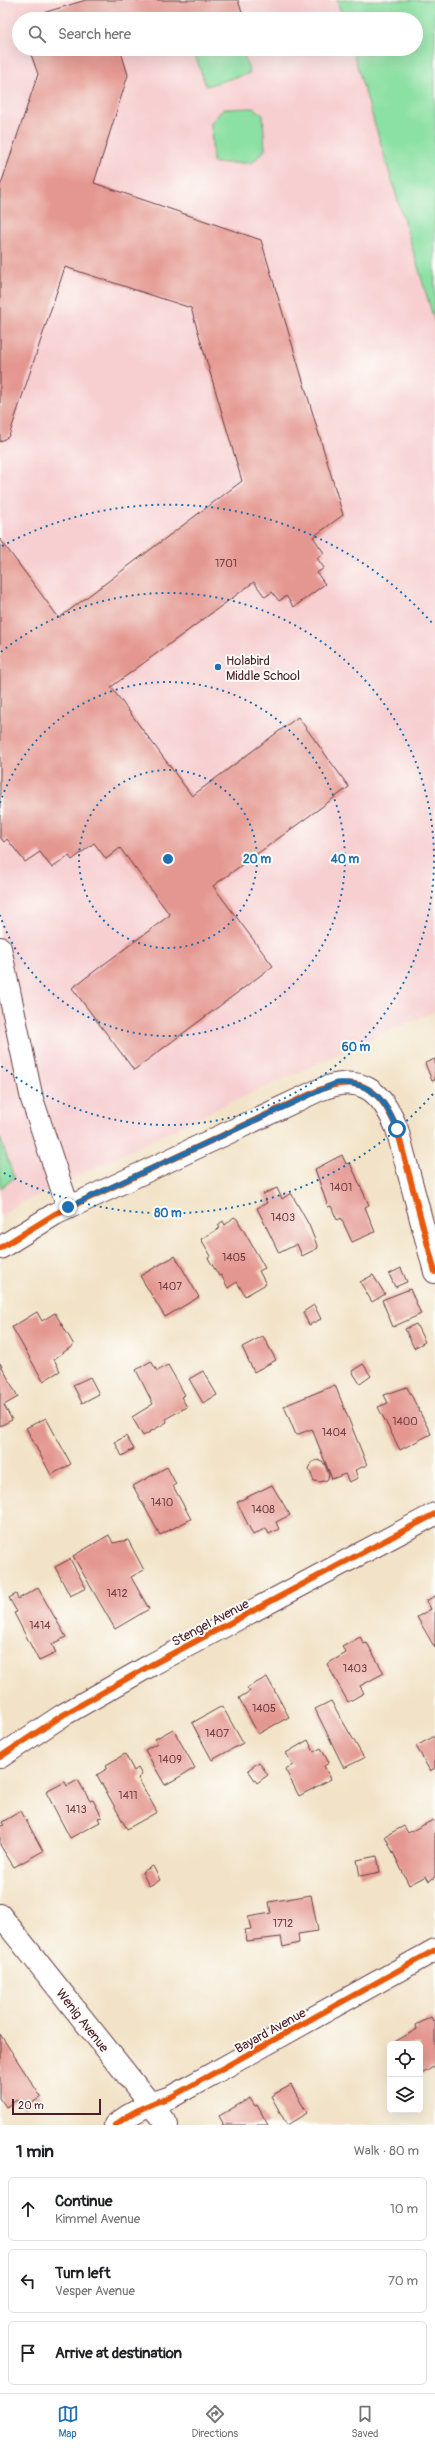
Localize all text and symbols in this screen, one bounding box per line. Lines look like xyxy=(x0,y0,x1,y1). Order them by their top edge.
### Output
search box xyxy=(12,12,423,56)
icon: search xyxy=(26,23,48,45)
text: Search here xyxy=(58,25,131,44)
house number: 1701 xyxy=(215,557,237,570)
place label: Holabird Middle School xyxy=(226,653,300,684)
marker: Holabird Middle School xyxy=(213,662,223,672)
centre of rings xyxy=(161,852,175,866)
text: 20 m xyxy=(243,852,271,867)
text: 40 m xyxy=(330,852,360,867)
text: 60 m xyxy=(342,1040,371,1055)
route start xyxy=(388,1120,406,1138)
house number: 1401 xyxy=(330,1181,352,1194)
route end xyxy=(59,1198,77,1216)
text: 80 m xyxy=(154,1206,182,1221)
house number: 1403 xyxy=(271,1211,295,1224)
house number: 1405 xyxy=(222,1251,246,1264)
house number: 1407 xyxy=(158,1280,182,1293)
house number: 1400 xyxy=(392,1415,418,1428)
house number: 1404 xyxy=(322,1426,347,1439)
house number: 1410 xyxy=(151,1496,173,1509)
house number: 1408 xyxy=(251,1503,275,1516)
house number: 1412 xyxy=(106,1587,128,1600)
street label: Stengel Avenue xyxy=(169,1596,252,1650)
house number: 1414 xyxy=(29,1619,51,1632)
house number: 1403 xyxy=(343,1662,367,1675)
house number: 1405 xyxy=(252,1702,276,1715)
house number: 1407 xyxy=(205,1727,229,1740)
house number: 1409 xyxy=(158,1753,182,1766)
house number: 1411 xyxy=(118,1789,138,1802)
house number: 1413 xyxy=(65,1803,87,1816)
house number: 1712 xyxy=(273,1917,293,1930)
street label: Wenig Avenue xyxy=(52,1986,112,2056)
street label: Bayard Avenue xyxy=(232,2005,309,2057)
map controls xyxy=(387,2041,423,2113)
button: locate xyxy=(387,2041,423,2077)
button: layers xyxy=(387,2077,423,2113)
scale bar xyxy=(12,2097,101,2116)
text: 20 m xyxy=(18,2099,44,2112)
text: 1 min xyxy=(16,2141,54,2162)
text: Walk · 80 m xyxy=(354,2143,419,2159)
text: Continue xyxy=(55,2192,113,2211)
icon: ahead xyxy=(17,2198,39,2220)
text: 10 m xyxy=(390,2201,418,2217)
text: Kimmel Avenue xyxy=(55,2211,140,2227)
text: Turn left xyxy=(55,2264,111,2283)
icon: left xyxy=(17,2270,39,2292)
text: 70 m xyxy=(388,2273,418,2289)
text: Vesper Avenue xyxy=(55,2283,135,2299)
icon: arrive xyxy=(17,2342,39,2364)
text: Arrive at destination xyxy=(55,2344,182,2363)
tab: Map xyxy=(57,2403,79,2440)
tab: Directions xyxy=(192,2403,238,2440)
tab: Saved xyxy=(351,2403,378,2440)

